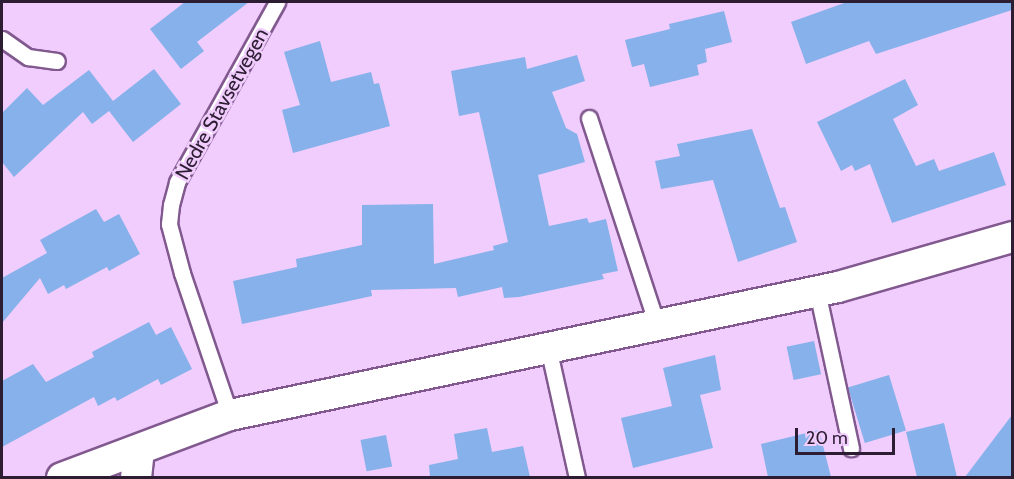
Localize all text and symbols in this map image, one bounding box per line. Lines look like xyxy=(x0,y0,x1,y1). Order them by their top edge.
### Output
street label: Nedre Stavsetvegen xyxy=(170,24,274,184)
scale bar xyxy=(798,416,898,454)
text: 20 m xyxy=(806,427,848,449)

